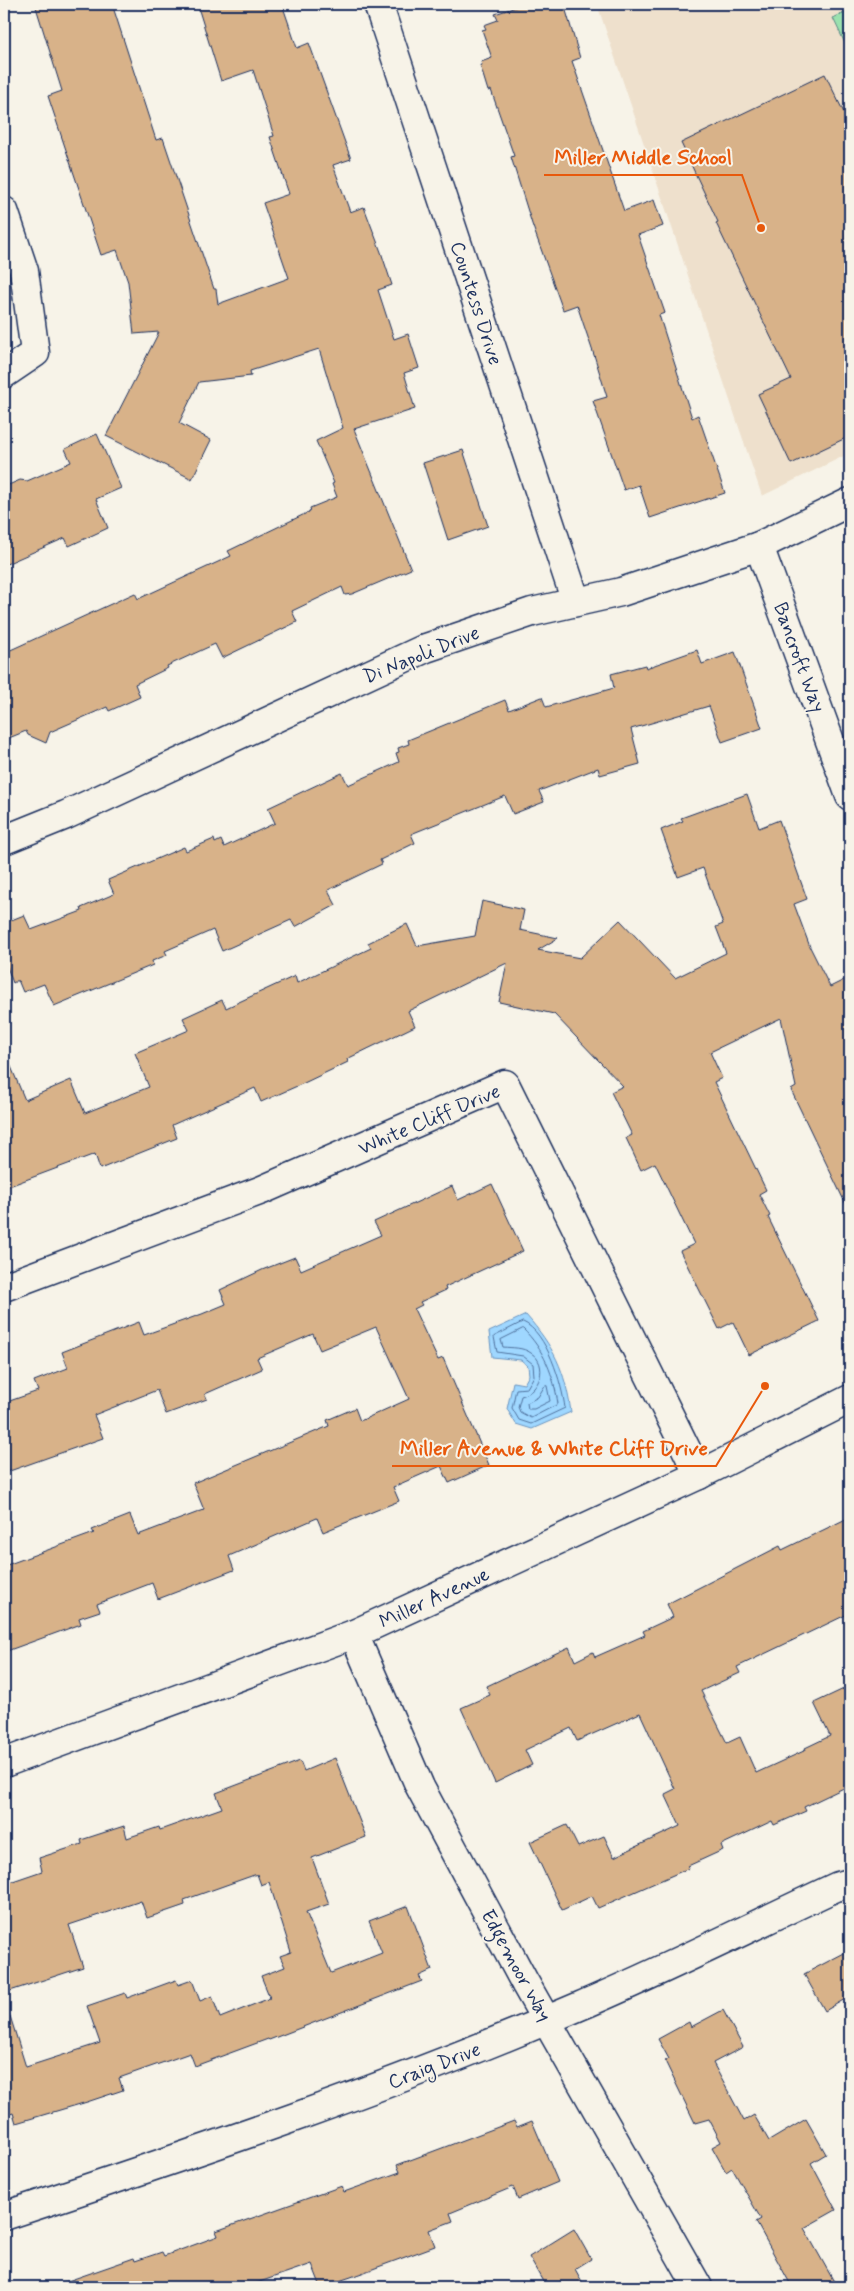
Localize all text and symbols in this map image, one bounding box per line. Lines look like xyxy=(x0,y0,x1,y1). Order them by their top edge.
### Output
callout: Miller Middle School xyxy=(544,139,742,175)
text: Miller Middle School xyxy=(554,144,732,172)
street label: Countess Drive xyxy=(443,238,508,369)
street label: Bancroft Way xyxy=(766,599,831,716)
street label: Di Napoli Drive xyxy=(359,620,484,691)
street label: White Cliff Drive xyxy=(354,1078,505,1162)
callout: Miller Avenue & White Cliff Drive xyxy=(392,1430,716,1466)
text: Miller Avenue & White Cliff Drive xyxy=(400,1435,708,1463)
street label: Miller Avenue xyxy=(375,1561,494,1636)
street label: Edgemoor Way xyxy=(472,1905,558,2028)
street label: Craig Drive xyxy=(384,2036,485,2097)

